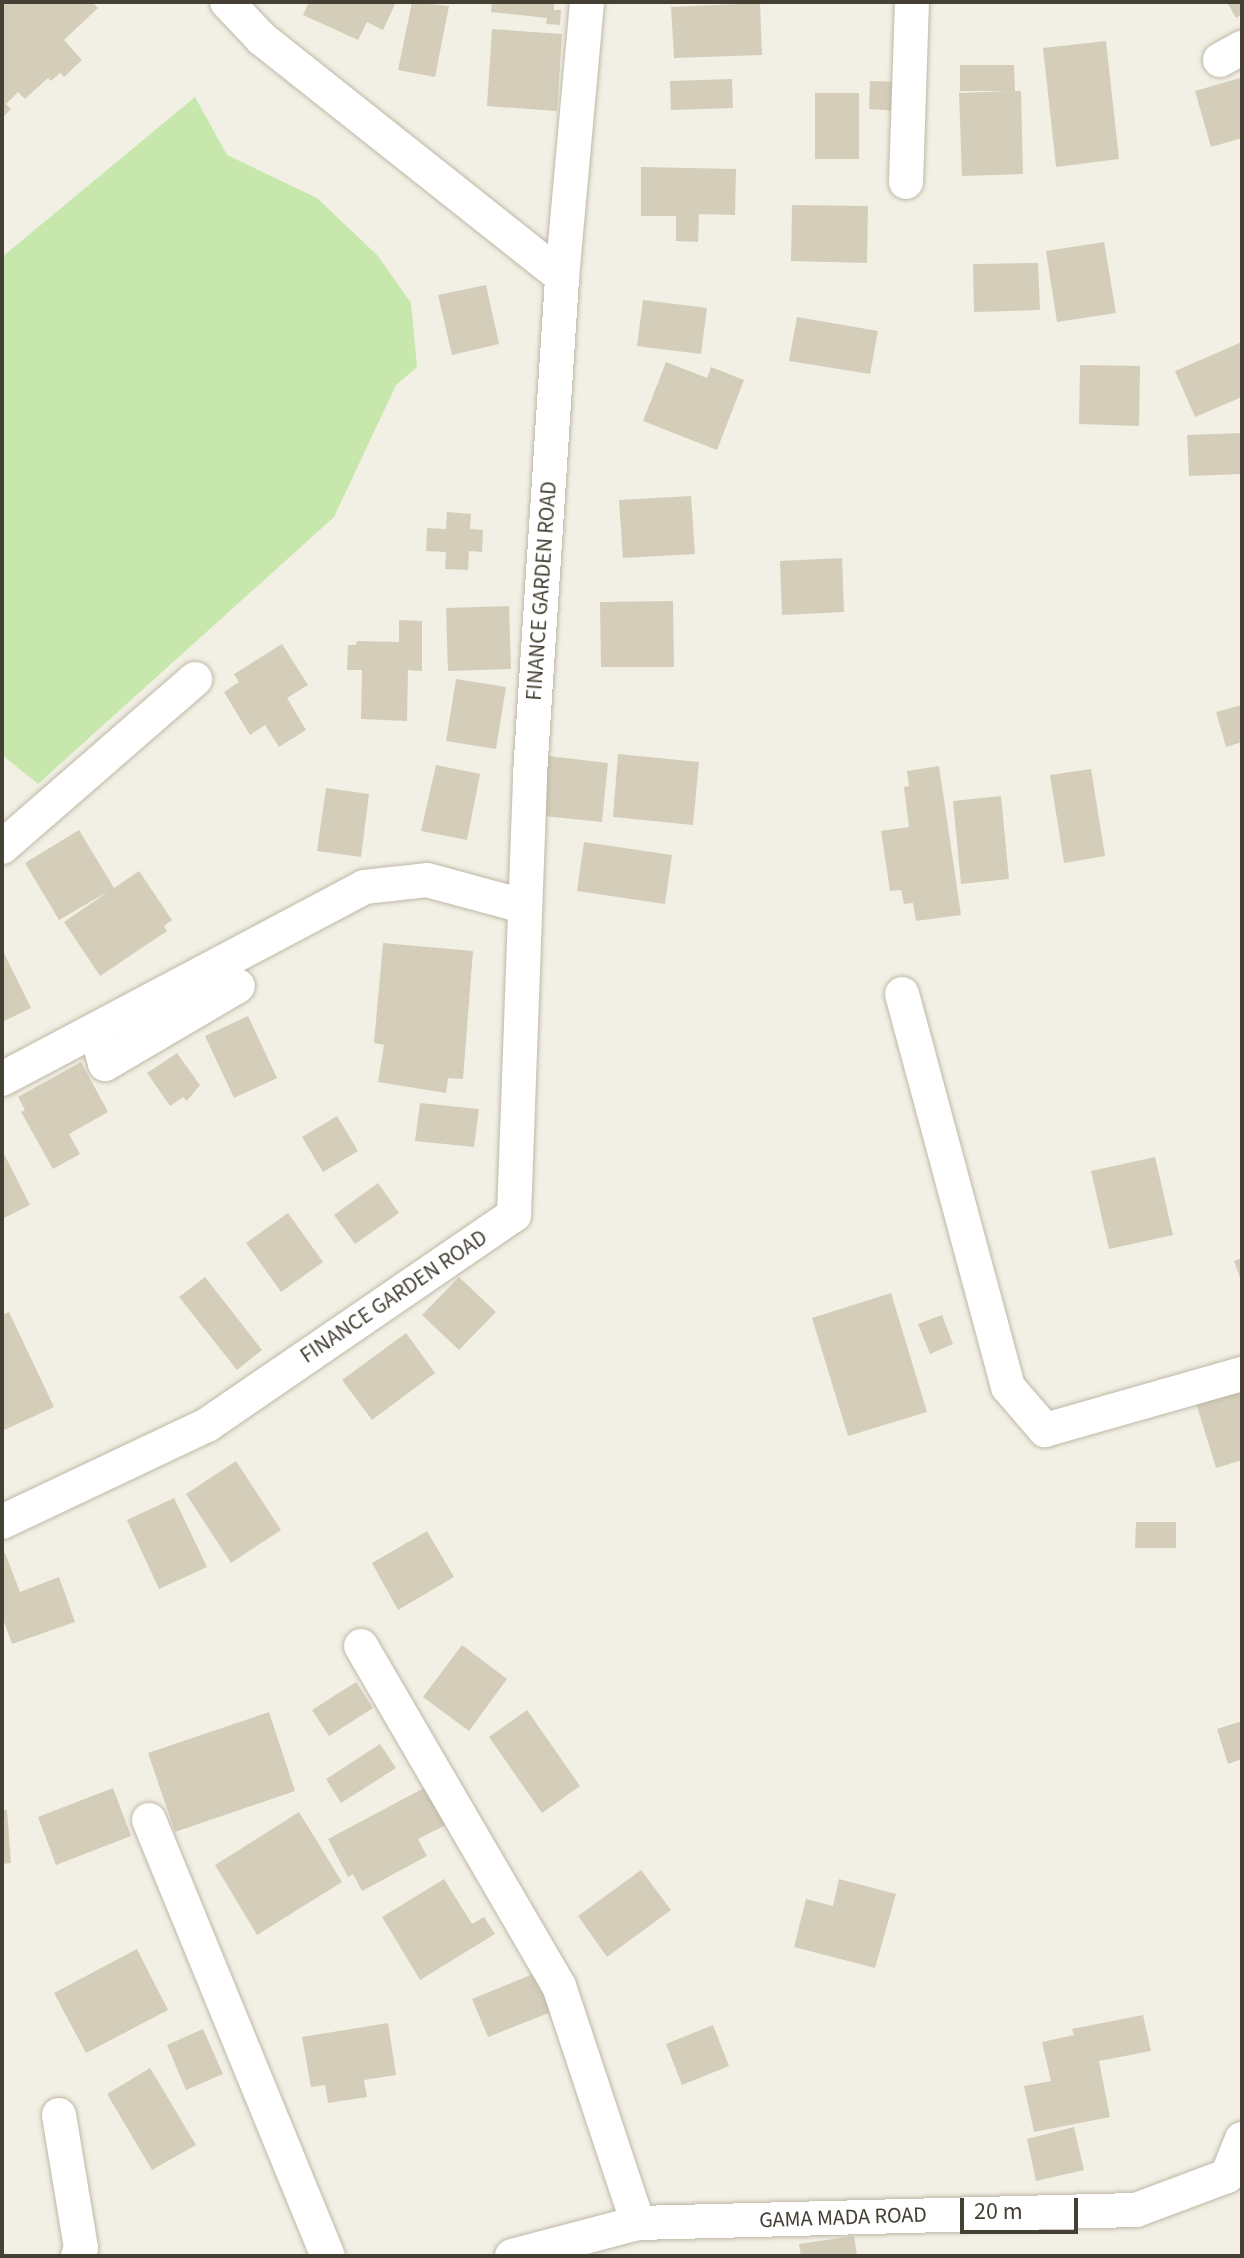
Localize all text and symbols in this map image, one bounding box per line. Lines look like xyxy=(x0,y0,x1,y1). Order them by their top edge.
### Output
street label: FINANCE GARDEN ROAD xyxy=(521,480,563,702)
street label: FINANCE GARDEN ROAD xyxy=(296,1225,492,1369)
scale bar xyxy=(964,2182,1082,2232)
text: 20 m xyxy=(974,2194,1023,2229)
street label: GAMA MADA ROAD xyxy=(759,2202,927,2234)

